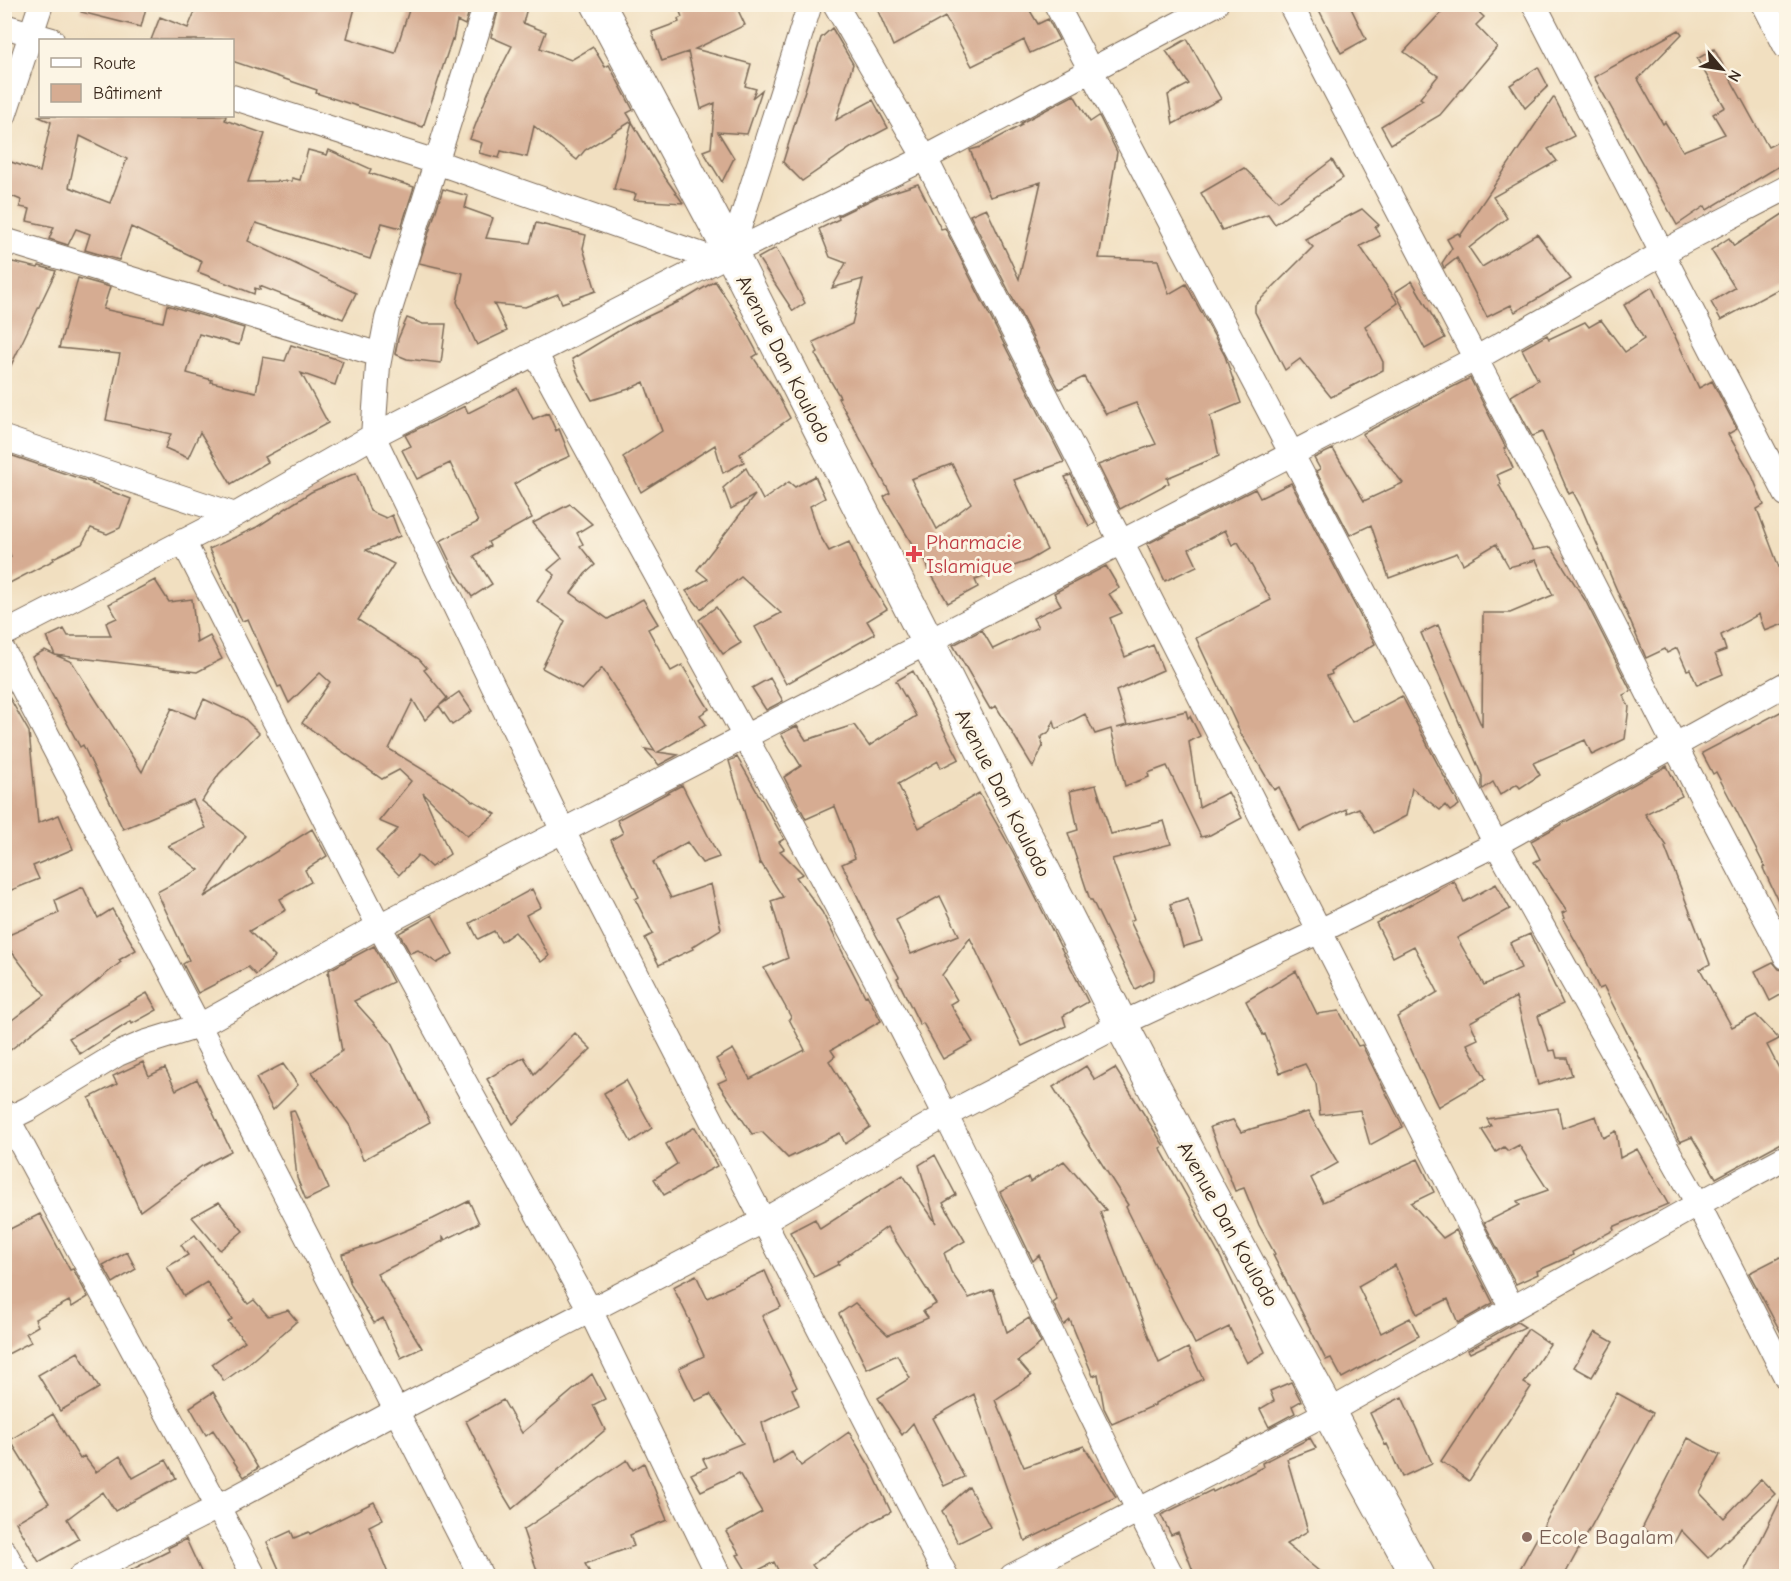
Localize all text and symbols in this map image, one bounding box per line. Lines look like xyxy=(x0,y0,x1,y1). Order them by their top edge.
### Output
legend xyxy=(39,39,234,117)
north arrow xyxy=(1692,39,1752,99)
text: Route xyxy=(93,53,136,74)
text: N xyxy=(1724,67,1745,85)
text: Bâtiment xyxy=(93,83,163,104)
street label: Avenue Dan Koulodo xyxy=(731,271,837,447)
place label: Pharmacie Islamique xyxy=(926,530,1022,578)
marker: Pharmacie Islamique xyxy=(907,547,921,561)
street label: Avenue Dan Koulodo xyxy=(950,705,1056,881)
street label: Avenue Dan Koulodo xyxy=(1173,1137,1283,1311)
place label: Ecole Bagalam xyxy=(1539,1525,1674,1549)
marker: Ecole Bagalam xyxy=(1520,1530,1534,1544)

